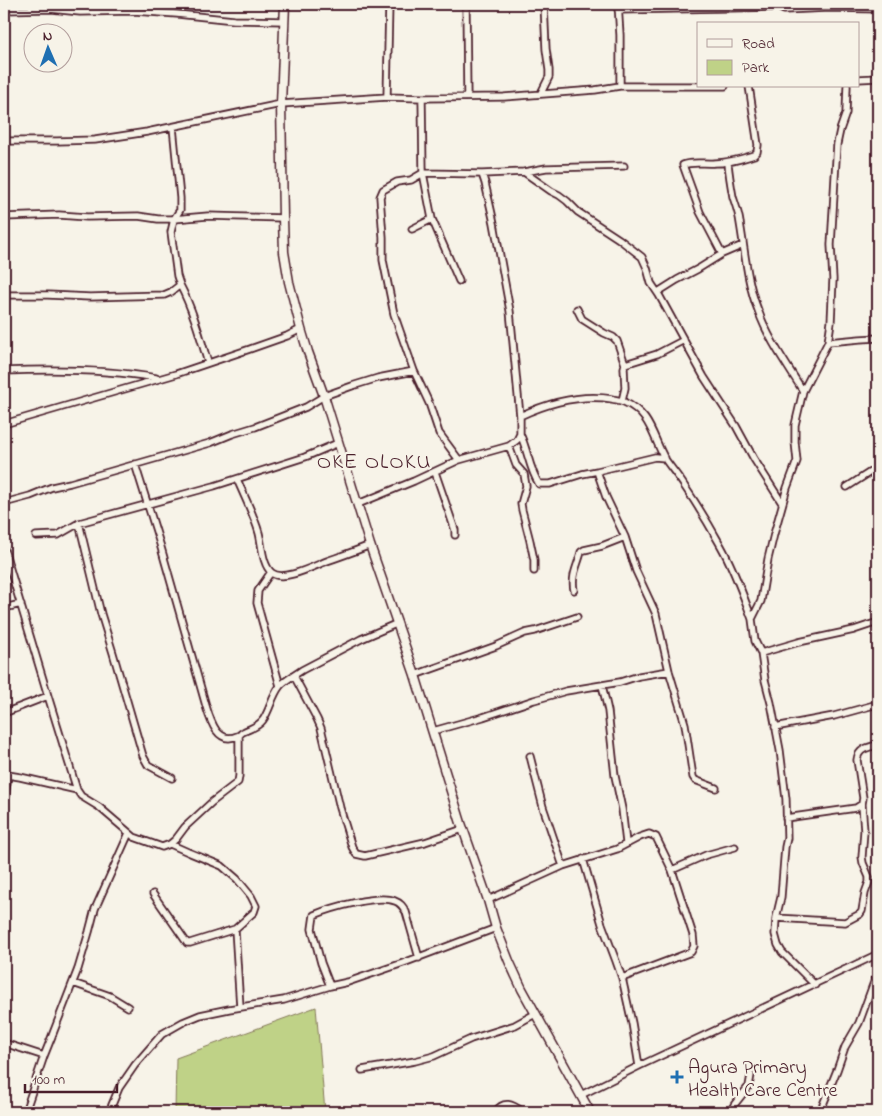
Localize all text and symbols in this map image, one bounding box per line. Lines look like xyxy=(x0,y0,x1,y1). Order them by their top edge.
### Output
north arrow xyxy=(22,22,72,72)
legend xyxy=(697,22,860,88)
text: N xyxy=(43,26,53,47)
text: Road xyxy=(742,33,775,55)
text: Park xyxy=(742,57,770,79)
district label: OKE OLOKU xyxy=(317,447,431,479)
place label: Agura Primary Health Care Centre xyxy=(688,1054,838,1106)
scale bar xyxy=(25,1061,118,1093)
text: 100 m xyxy=(32,1069,65,1091)
marker: Agura Primary Health Care Centre xyxy=(670,1070,684,1084)

